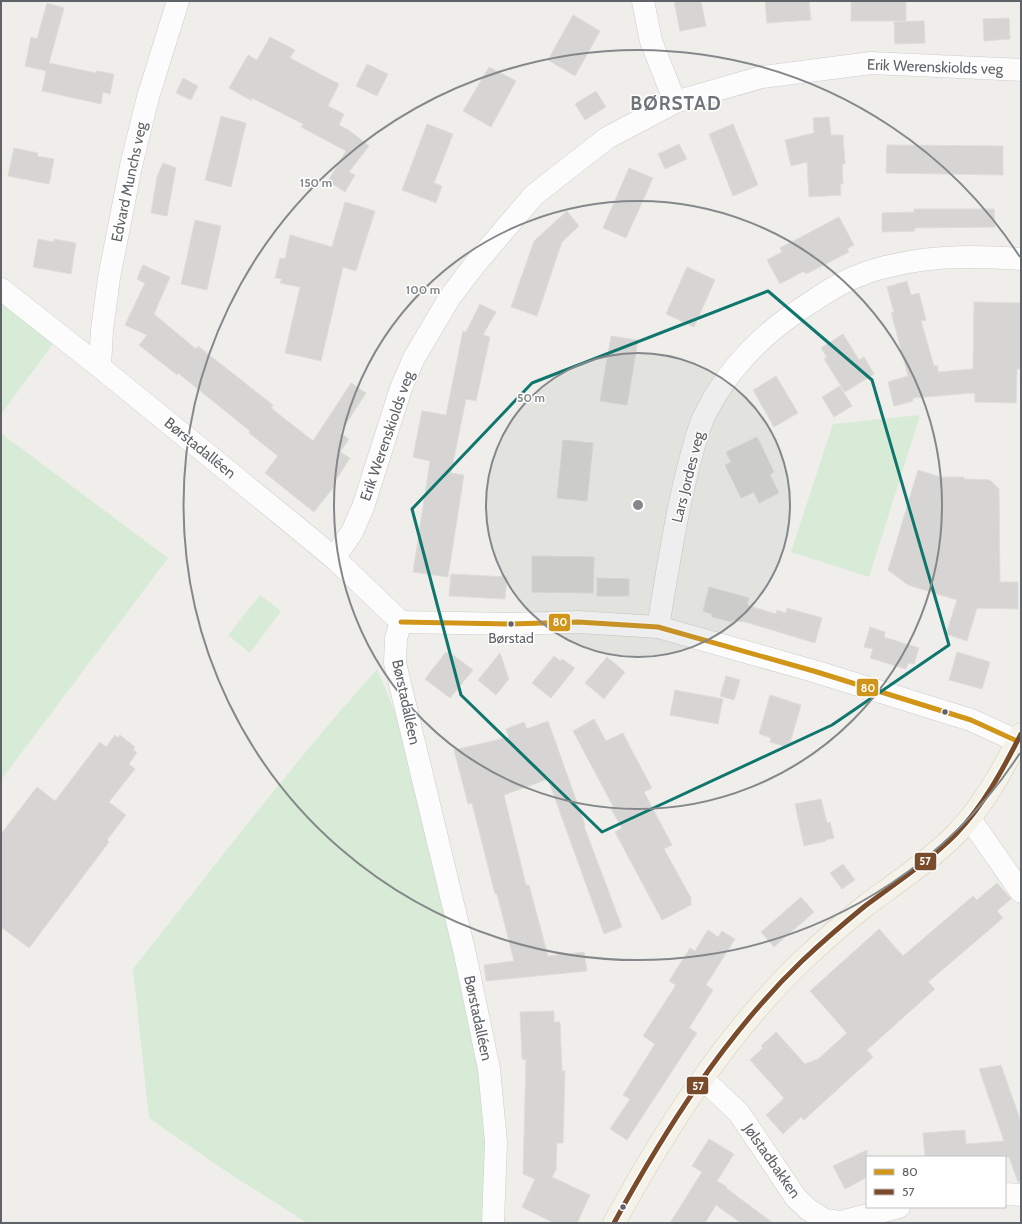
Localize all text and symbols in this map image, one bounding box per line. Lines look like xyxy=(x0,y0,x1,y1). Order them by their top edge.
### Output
street label: Erik Werenskiolds veg xyxy=(867,56,1004,78)
district label: BØRSTAD xyxy=(630,92,722,115)
street label: Edvard Munchs veg xyxy=(107,120,151,244)
text: 150 m xyxy=(300,175,332,190)
text: 100 m xyxy=(406,282,440,297)
street label: Erik Werenskiolds veg xyxy=(356,368,418,503)
text: 50 m xyxy=(517,390,545,405)
street label: Børstadalléen xyxy=(161,414,239,482)
street label: Lars Jordes veg xyxy=(668,429,708,525)
centre of rings xyxy=(631,498,645,512)
line badge: 80 xyxy=(548,613,571,632)
text: 80 xyxy=(553,615,567,629)
marker: Børstad xyxy=(506,619,516,629)
place label: Børstad xyxy=(488,629,534,647)
street label: Børstadalléen xyxy=(388,658,424,746)
line badge: 80 xyxy=(856,678,879,697)
text: 80 xyxy=(861,681,875,695)
unlabelled marker xyxy=(940,707,950,717)
line badge: 57 xyxy=(914,852,937,871)
text: 57 xyxy=(919,854,931,868)
street label: Børstadalléen xyxy=(460,974,496,1062)
line badge: 57 xyxy=(686,1076,709,1095)
text: 57 xyxy=(692,1079,704,1093)
street label: Jølstadbakken xyxy=(739,1119,804,1202)
legend xyxy=(866,1156,1006,1208)
text: 80 xyxy=(902,1164,918,1179)
text: 57 xyxy=(902,1184,915,1199)
unlabelled marker xyxy=(618,1202,628,1212)

